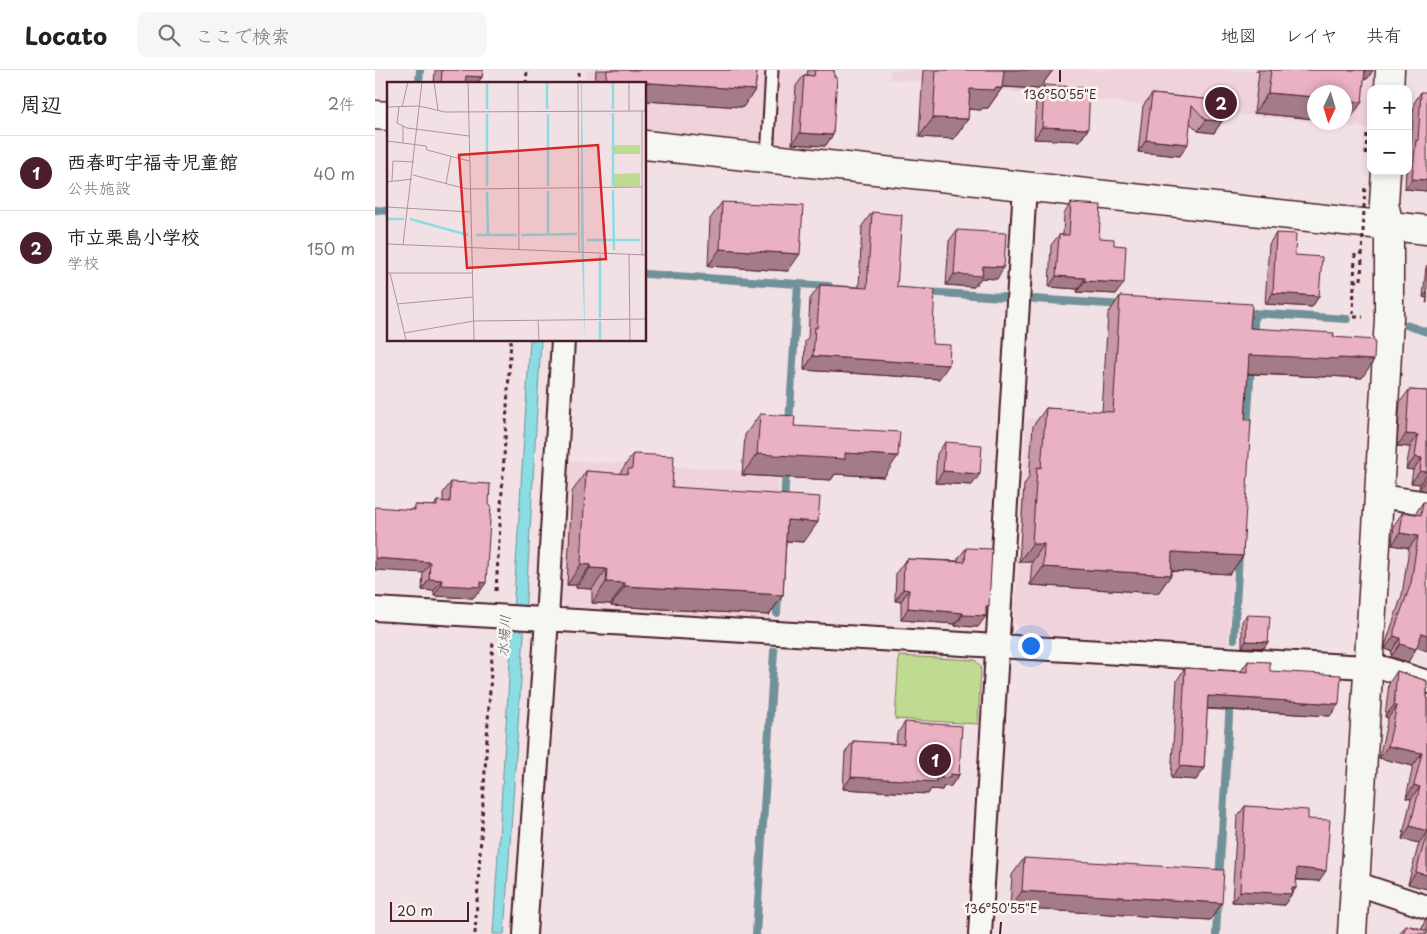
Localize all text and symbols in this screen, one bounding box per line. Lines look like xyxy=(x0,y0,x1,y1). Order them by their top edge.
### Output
search box xyxy=(137,12,487,57)
text: Locato xyxy=(25,17,107,53)
icon: search xyxy=(155,21,183,49)
text: ここで検索 xyxy=(195,21,290,49)
text: 地図 xyxy=(1221,21,1257,48)
text: レイヤ xyxy=(1285,21,1338,48)
text: 共有 xyxy=(1366,21,1402,48)
inset map xyxy=(387,82,646,341)
pin: 2 xyxy=(1205,84,1237,122)
text: 136°50'55"E xyxy=(1023,85,1097,103)
north arrow xyxy=(1307,85,1352,130)
map controls xyxy=(1367,85,1412,175)
button: + xyxy=(1367,85,1412,130)
text: 周辺 xyxy=(20,87,62,119)
text: 2件 xyxy=(328,91,355,115)
button: − xyxy=(1367,130,1412,175)
text: 西春町宇福寺児童館 xyxy=(67,147,238,175)
text: 1 xyxy=(32,161,40,185)
text: 40 m xyxy=(313,161,355,185)
text: 公共施設 xyxy=(67,175,131,199)
text: 市立栗島小学校 xyxy=(67,222,200,250)
text: 2 xyxy=(30,236,42,260)
text: 150 m xyxy=(307,236,355,260)
text: 学校 xyxy=(67,250,99,274)
water label: 水場川 xyxy=(492,614,515,658)
your location xyxy=(1018,633,1044,659)
pin: 1 xyxy=(919,741,951,779)
scale bar xyxy=(390,899,469,922)
text: 136°50'55"E xyxy=(964,899,1038,917)
text: 20 m xyxy=(397,900,433,921)

